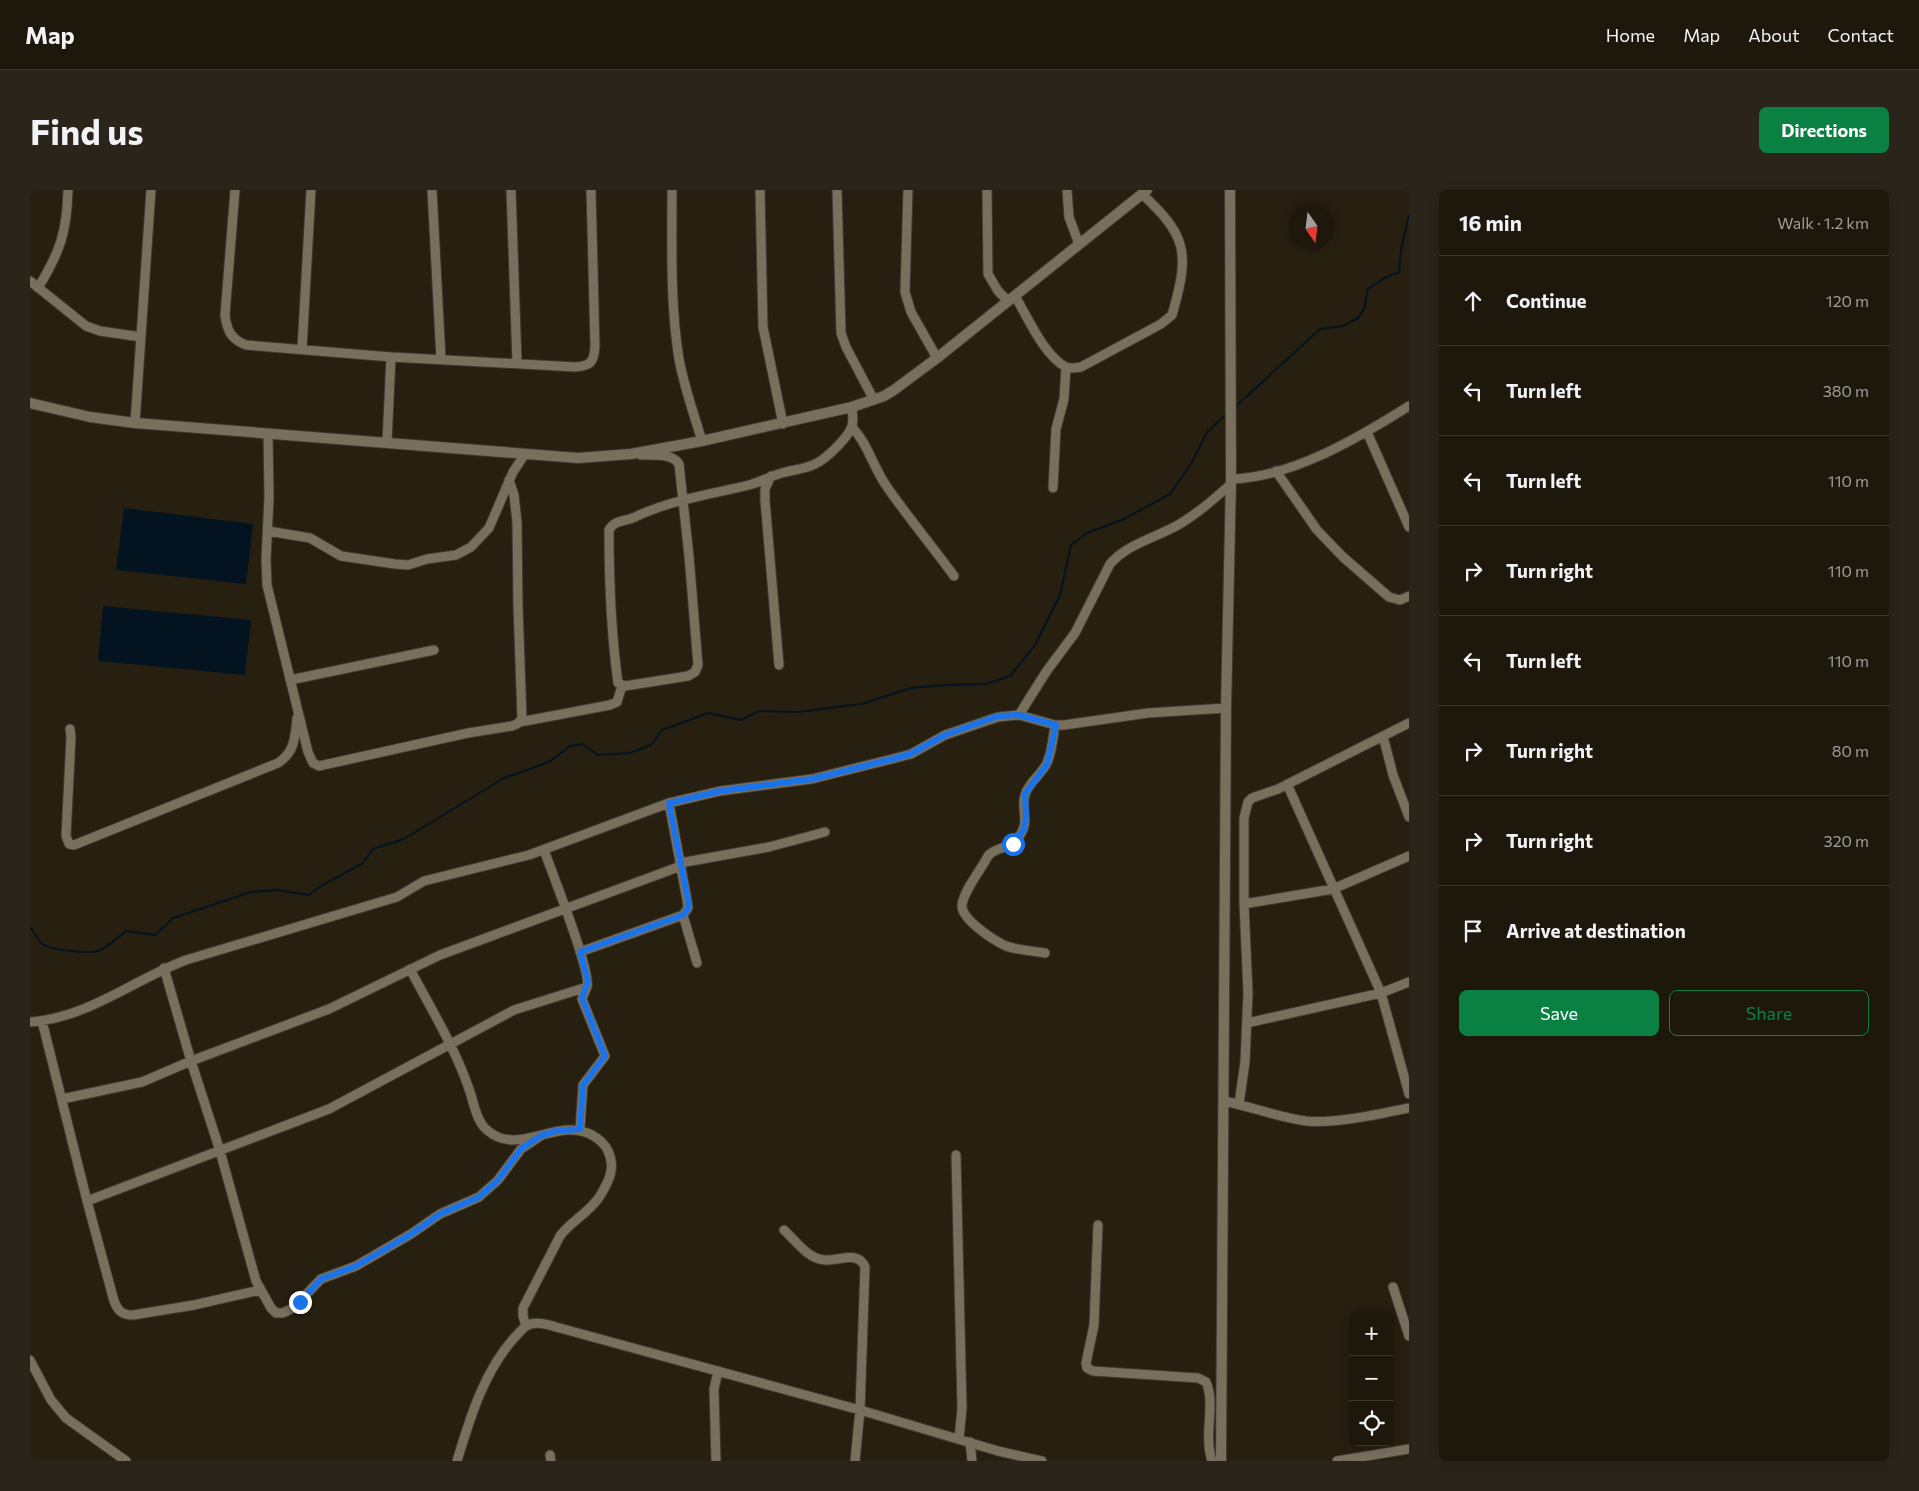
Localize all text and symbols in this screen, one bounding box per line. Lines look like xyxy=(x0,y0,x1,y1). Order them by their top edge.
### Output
text: Map xyxy=(25,20,75,49)
text: Home xyxy=(1606,24,1655,46)
text: Map xyxy=(1683,24,1720,46)
text: About xyxy=(1748,24,1800,46)
text: Contact xyxy=(1828,24,1894,46)
button: Directions xyxy=(1759,107,1889,153)
text: Find us xyxy=(30,109,144,152)
north arrow xyxy=(1289,205,1334,250)
text: 16 min xyxy=(1459,210,1522,235)
text: Walk · 1.2 km xyxy=(1777,213,1869,232)
icon: ahead xyxy=(1459,287,1487,315)
text: Continue xyxy=(1506,289,1586,312)
text: 120 m xyxy=(1826,291,1869,310)
icon: left xyxy=(1459,377,1487,405)
text: Turn left xyxy=(1506,379,1581,402)
text: 380 m xyxy=(1823,381,1869,400)
icon: left xyxy=(1459,467,1487,495)
text: Turn left xyxy=(1506,469,1581,492)
text: 110 m xyxy=(1828,471,1869,490)
icon: right xyxy=(1459,557,1487,585)
text: Turn right xyxy=(1506,559,1593,582)
text: 110 m xyxy=(1828,561,1869,580)
icon: left xyxy=(1459,647,1487,675)
text: Turn left xyxy=(1506,649,1581,672)
text: 110 m xyxy=(1828,651,1869,670)
icon: right xyxy=(1459,737,1487,765)
text: Turn right xyxy=(1506,739,1593,762)
text: 80 m xyxy=(1832,741,1869,760)
icon: right xyxy=(1459,827,1487,855)
text: Turn right xyxy=(1506,829,1593,852)
text: 320 m xyxy=(1824,831,1869,850)
route start xyxy=(1002,833,1025,856)
icon: arrive xyxy=(1459,917,1487,945)
text: Arrive at destination xyxy=(1506,919,1686,942)
button: Save xyxy=(1459,990,1659,1036)
button: Share xyxy=(1669,990,1869,1036)
route end xyxy=(289,1291,312,1314)
map controls xyxy=(1349,1311,1394,1446)
button: + xyxy=(1349,1311,1394,1356)
button: − xyxy=(1349,1356,1394,1401)
button: locate xyxy=(1349,1401,1394,1446)

